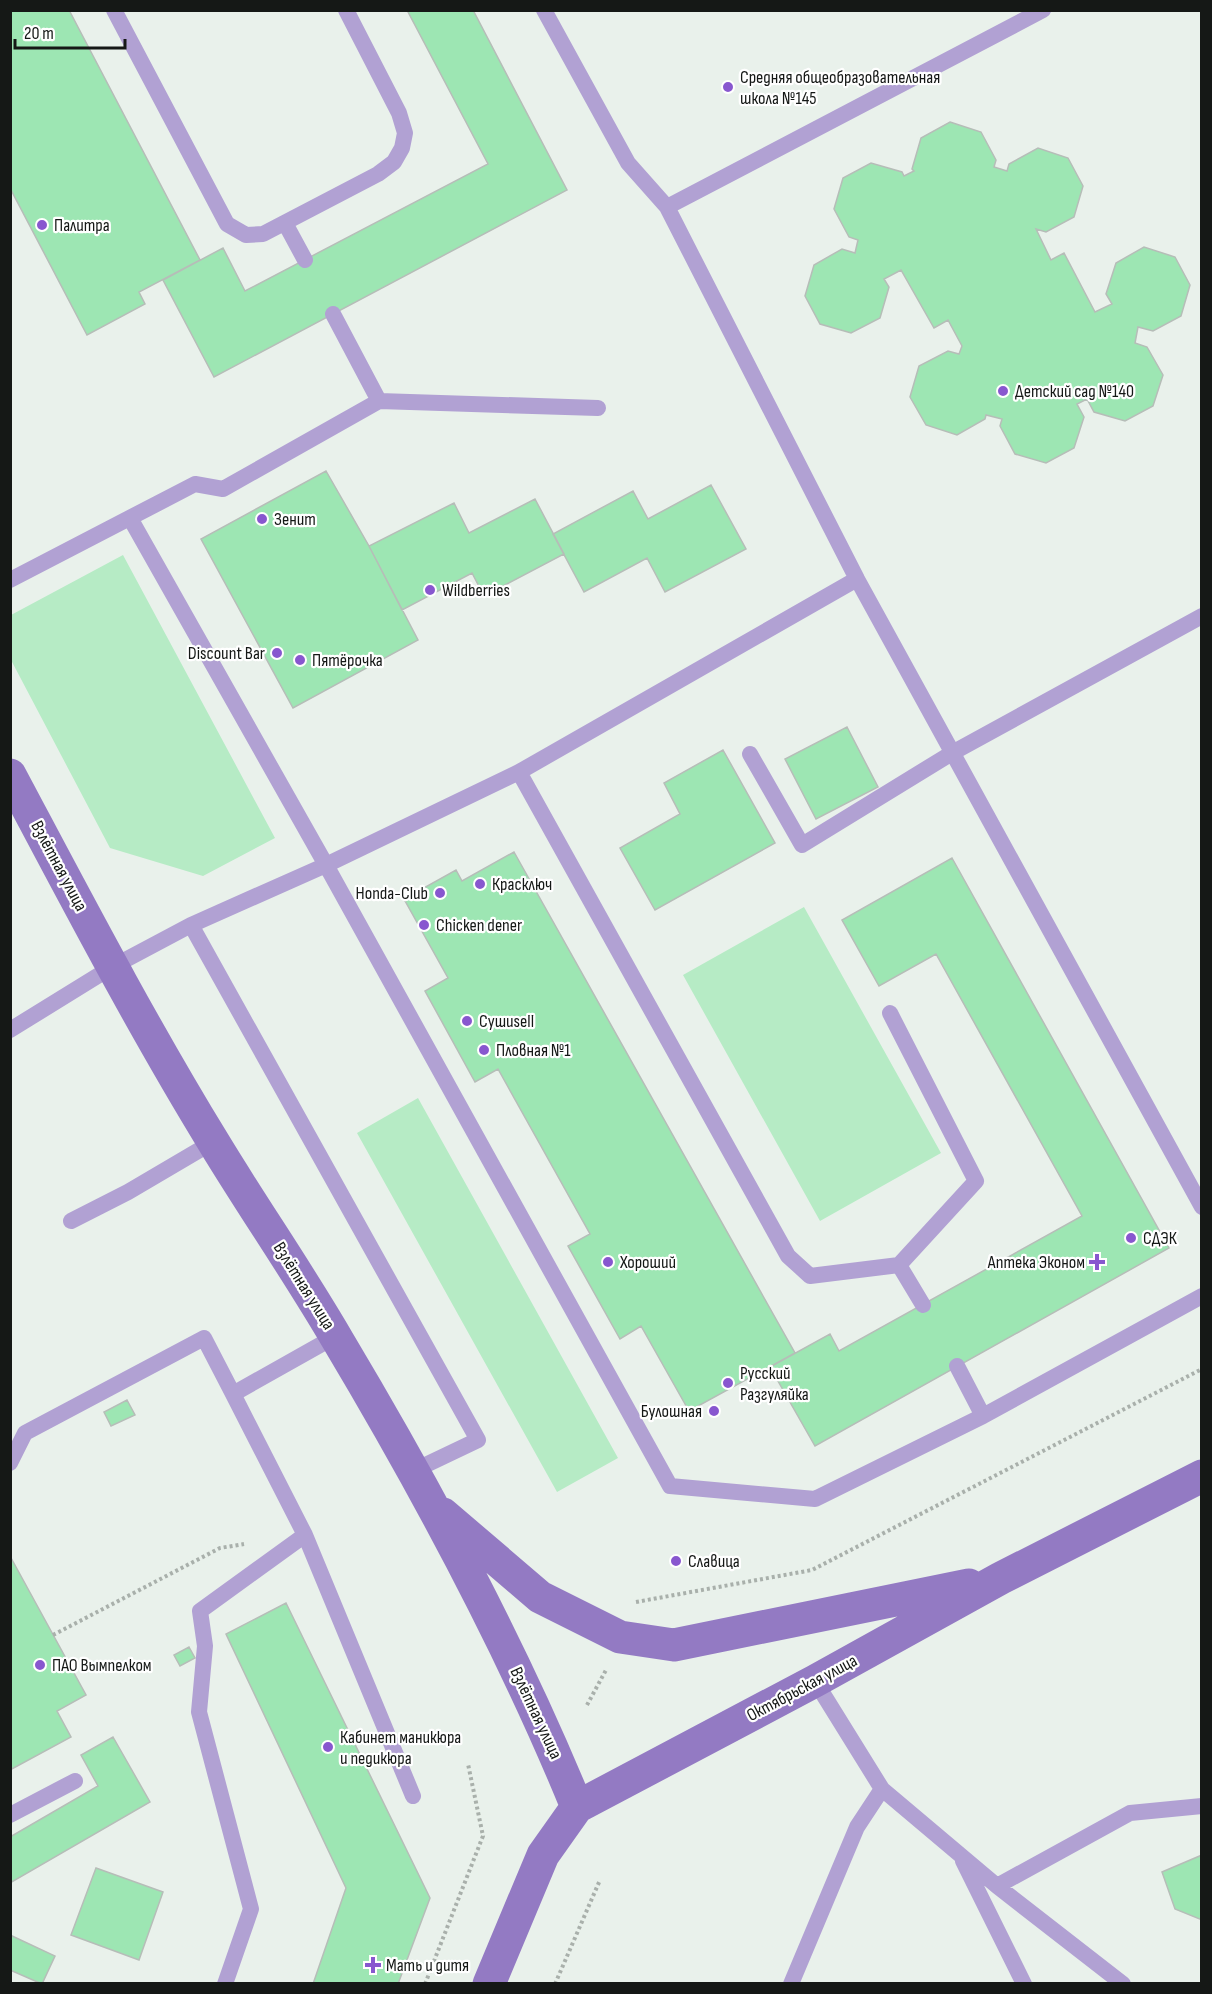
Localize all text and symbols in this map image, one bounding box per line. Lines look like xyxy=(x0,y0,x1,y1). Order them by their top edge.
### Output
scale bar xyxy=(15,12,124,50)
text: 20 m xyxy=(24,23,54,44)
place label: Средняя общеобразовательная школа №145 xyxy=(740,67,940,109)
marker: Средняя общеобразовательная школа №145 xyxy=(721,80,735,94)
place label: Палитра xyxy=(54,215,110,236)
marker: Палитра xyxy=(35,218,49,232)
place label: Детский сад №140 xyxy=(1015,381,1134,402)
marker: Детский сад №140 xyxy=(996,384,1010,398)
place label: Зенит xyxy=(274,509,316,530)
marker: Зенит xyxy=(255,512,269,526)
place label: Wildberries xyxy=(442,580,510,601)
marker: Wildberries xyxy=(423,583,437,597)
place label: Discount Bar xyxy=(188,643,265,664)
marker: Discount Bar xyxy=(270,646,284,660)
place label: Пятёрочка xyxy=(312,650,383,671)
marker: Пятёрочка xyxy=(293,653,307,667)
street label: Взлётная улица xyxy=(26,817,92,915)
place label: Красключ xyxy=(492,874,552,895)
marker: Красключ xyxy=(473,877,487,891)
place label: Honda-Club xyxy=(356,883,428,904)
marker: Honda-Club xyxy=(433,886,447,900)
place label: Chicken dener xyxy=(436,915,522,936)
marker: Chicken dener xyxy=(417,918,431,932)
place label: Сушиsell xyxy=(479,1011,534,1032)
marker: Сушиsell xyxy=(460,1014,474,1028)
place label: Пловная №1 xyxy=(496,1040,571,1061)
marker: Пловная №1 xyxy=(477,1043,491,1057)
place label: СДЭК xyxy=(1143,1228,1178,1249)
marker: СДЭК xyxy=(1124,1231,1138,1245)
street label: Взлётная улица xyxy=(269,1238,339,1334)
place label: Хороший xyxy=(619,1252,676,1273)
place label: Аптека Эконом xyxy=(987,1252,1085,1273)
marker: Хороший xyxy=(601,1255,615,1269)
marker: Аптека Эконом xyxy=(1090,1255,1104,1269)
place label: Русский Разгуляйка xyxy=(740,1363,809,1405)
marker: Русский Разгуляйка xyxy=(721,1376,735,1390)
place label: Булошная xyxy=(641,1401,702,1422)
marker: Булошная xyxy=(707,1404,721,1418)
place label: Славица xyxy=(688,1551,740,1572)
marker: Славица xyxy=(669,1554,683,1568)
street label: Октябрьская улица xyxy=(743,1650,861,1726)
place label: ПАО Вымпелком xyxy=(52,1655,152,1676)
marker: ПАО Вымпелком xyxy=(33,1658,47,1672)
street label: Взлётная улица xyxy=(506,1664,567,1762)
place label: Кабинет маникюра и педикюра xyxy=(340,1727,461,1769)
marker: Кабинет маникюра и педикюра xyxy=(321,1740,335,1754)
place label: Мать и дитя xyxy=(386,1955,469,1976)
marker: Мать и дитя xyxy=(364,1956,382,1974)

